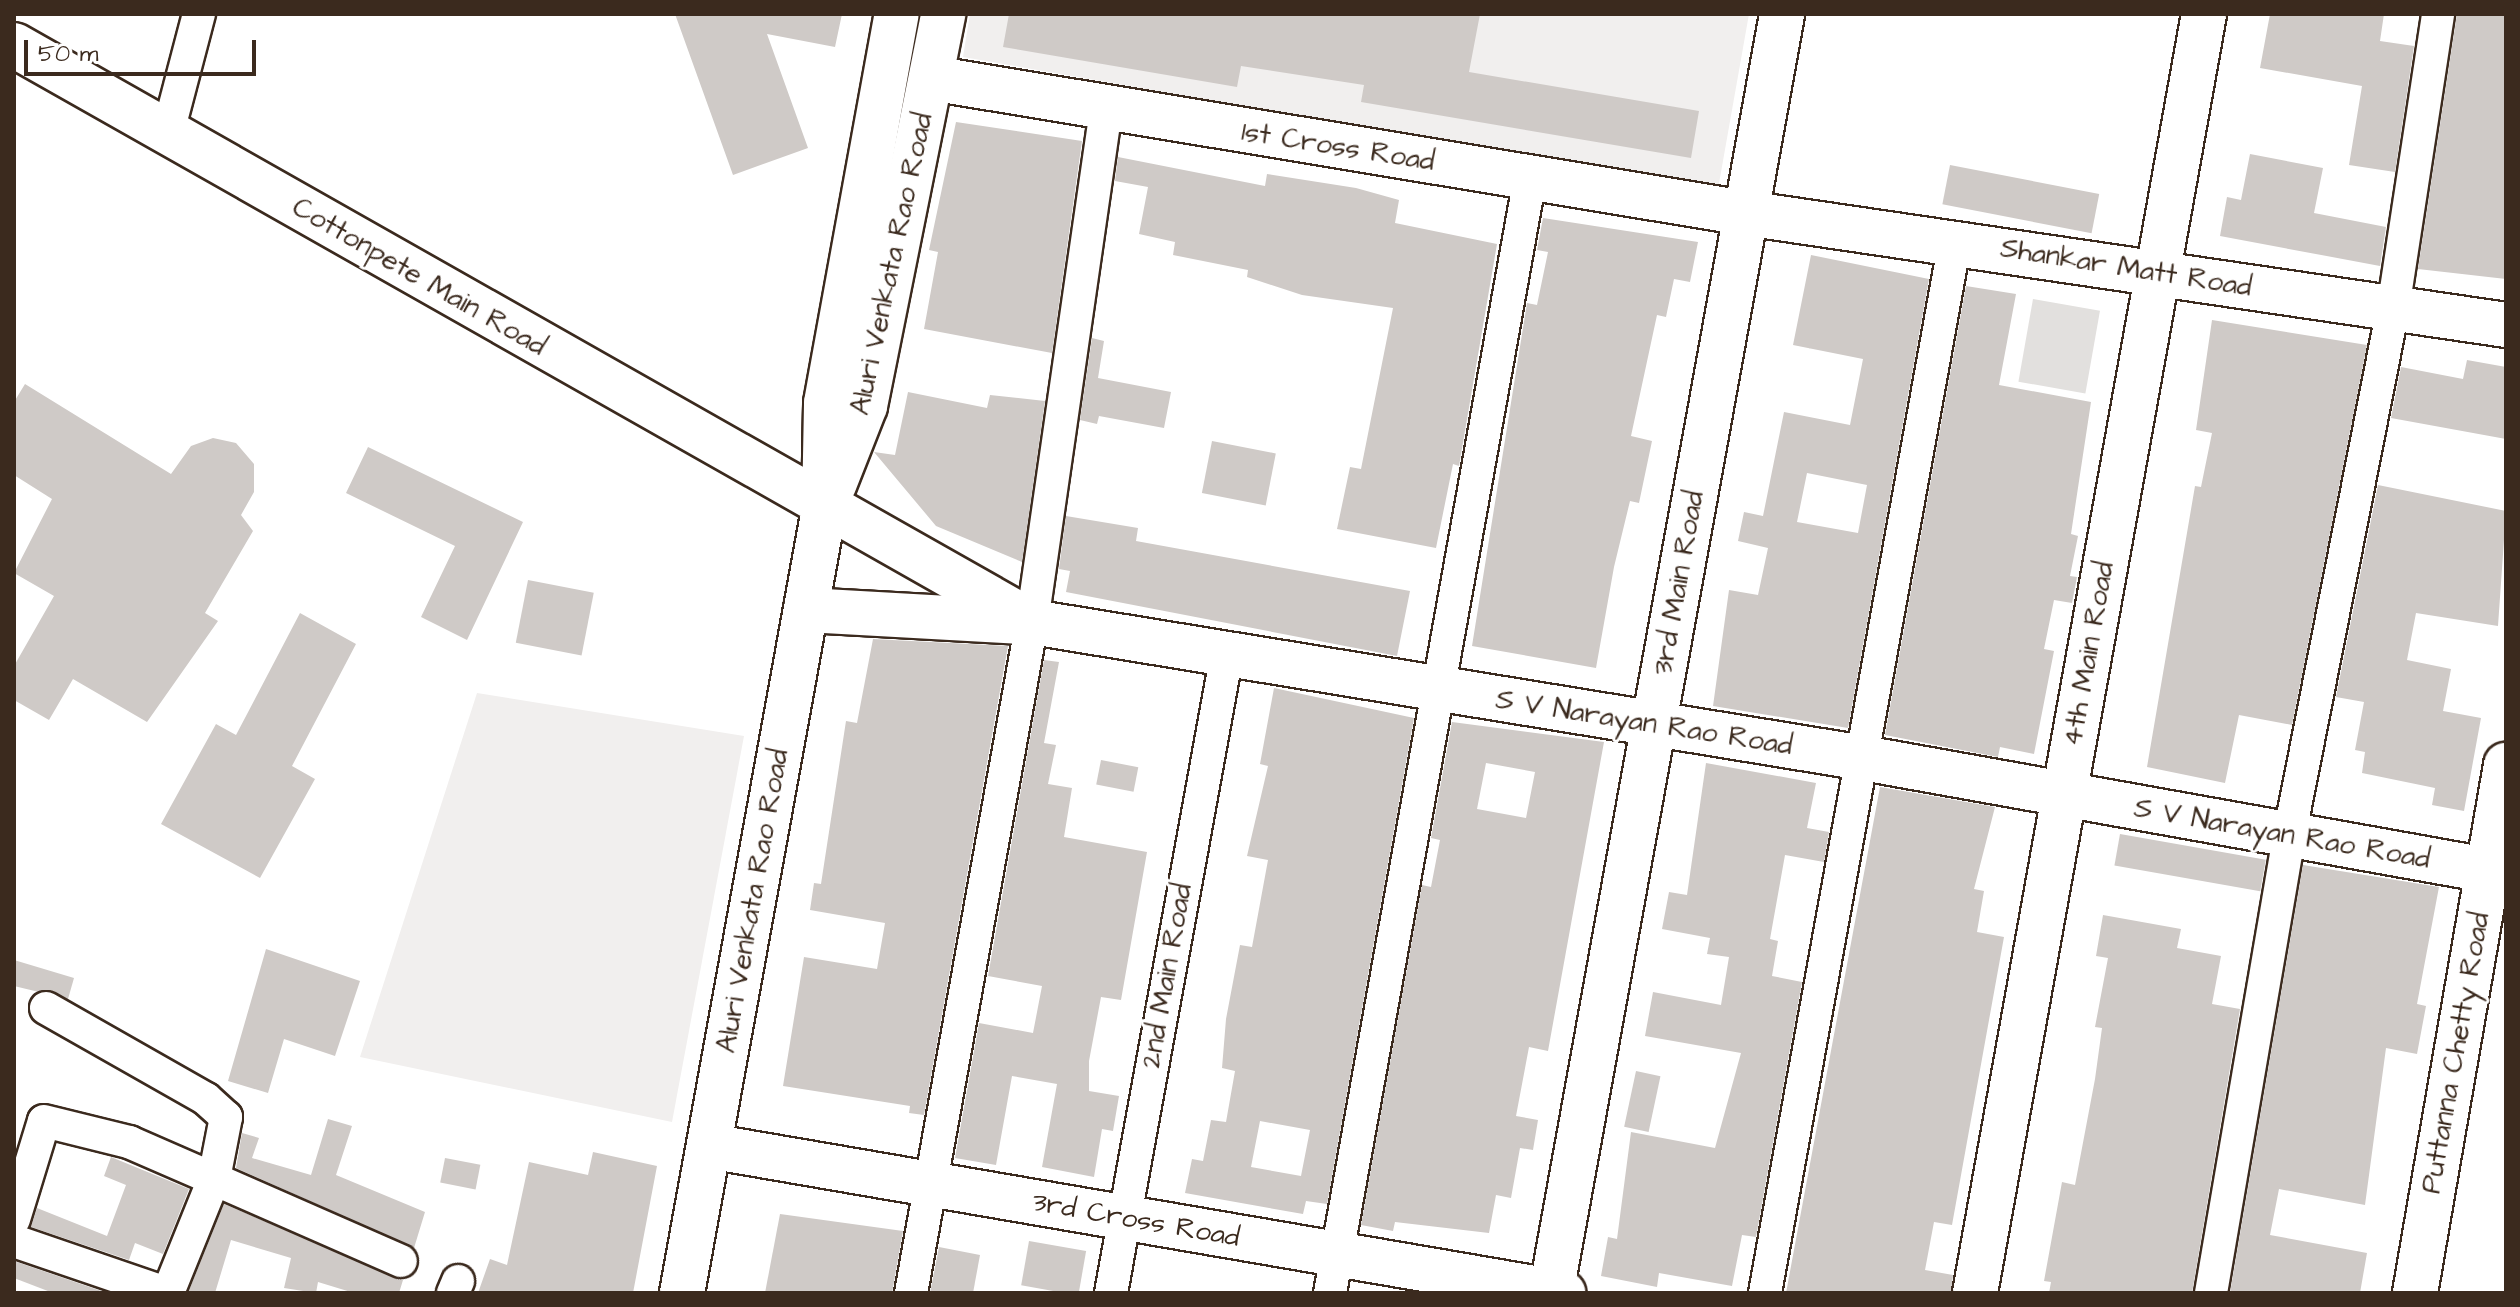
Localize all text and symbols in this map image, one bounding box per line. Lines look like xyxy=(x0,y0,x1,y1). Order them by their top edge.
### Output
scale bar xyxy=(28,24,260,74)
text: 50 m xyxy=(38,37,98,71)
street label: Aluri Venkata Rao Road xyxy=(844,110,940,418)
street label: 1st Cross Road xyxy=(1239,115,1437,179)
street label: Cottonpete Main Road xyxy=(286,191,552,363)
street label: Shankar Matt Road xyxy=(1998,232,2254,304)
street label: 3rd Main Road xyxy=(1646,488,1712,678)
street label: 4th Main Road xyxy=(2056,559,2122,749)
street label: S V Narayan Rao Road xyxy=(1493,683,1795,763)
street label: Aluri Venkata Rao Road xyxy=(710,746,796,1056)
street label: S V Narayan Rao Road xyxy=(2131,791,2433,877)
street label: 2nd Main Road xyxy=(1134,881,1200,1071)
street label: Puttanna Chetty Road xyxy=(2415,910,2497,1196)
street label: 3rd Cross Road xyxy=(1030,1185,1242,1255)

